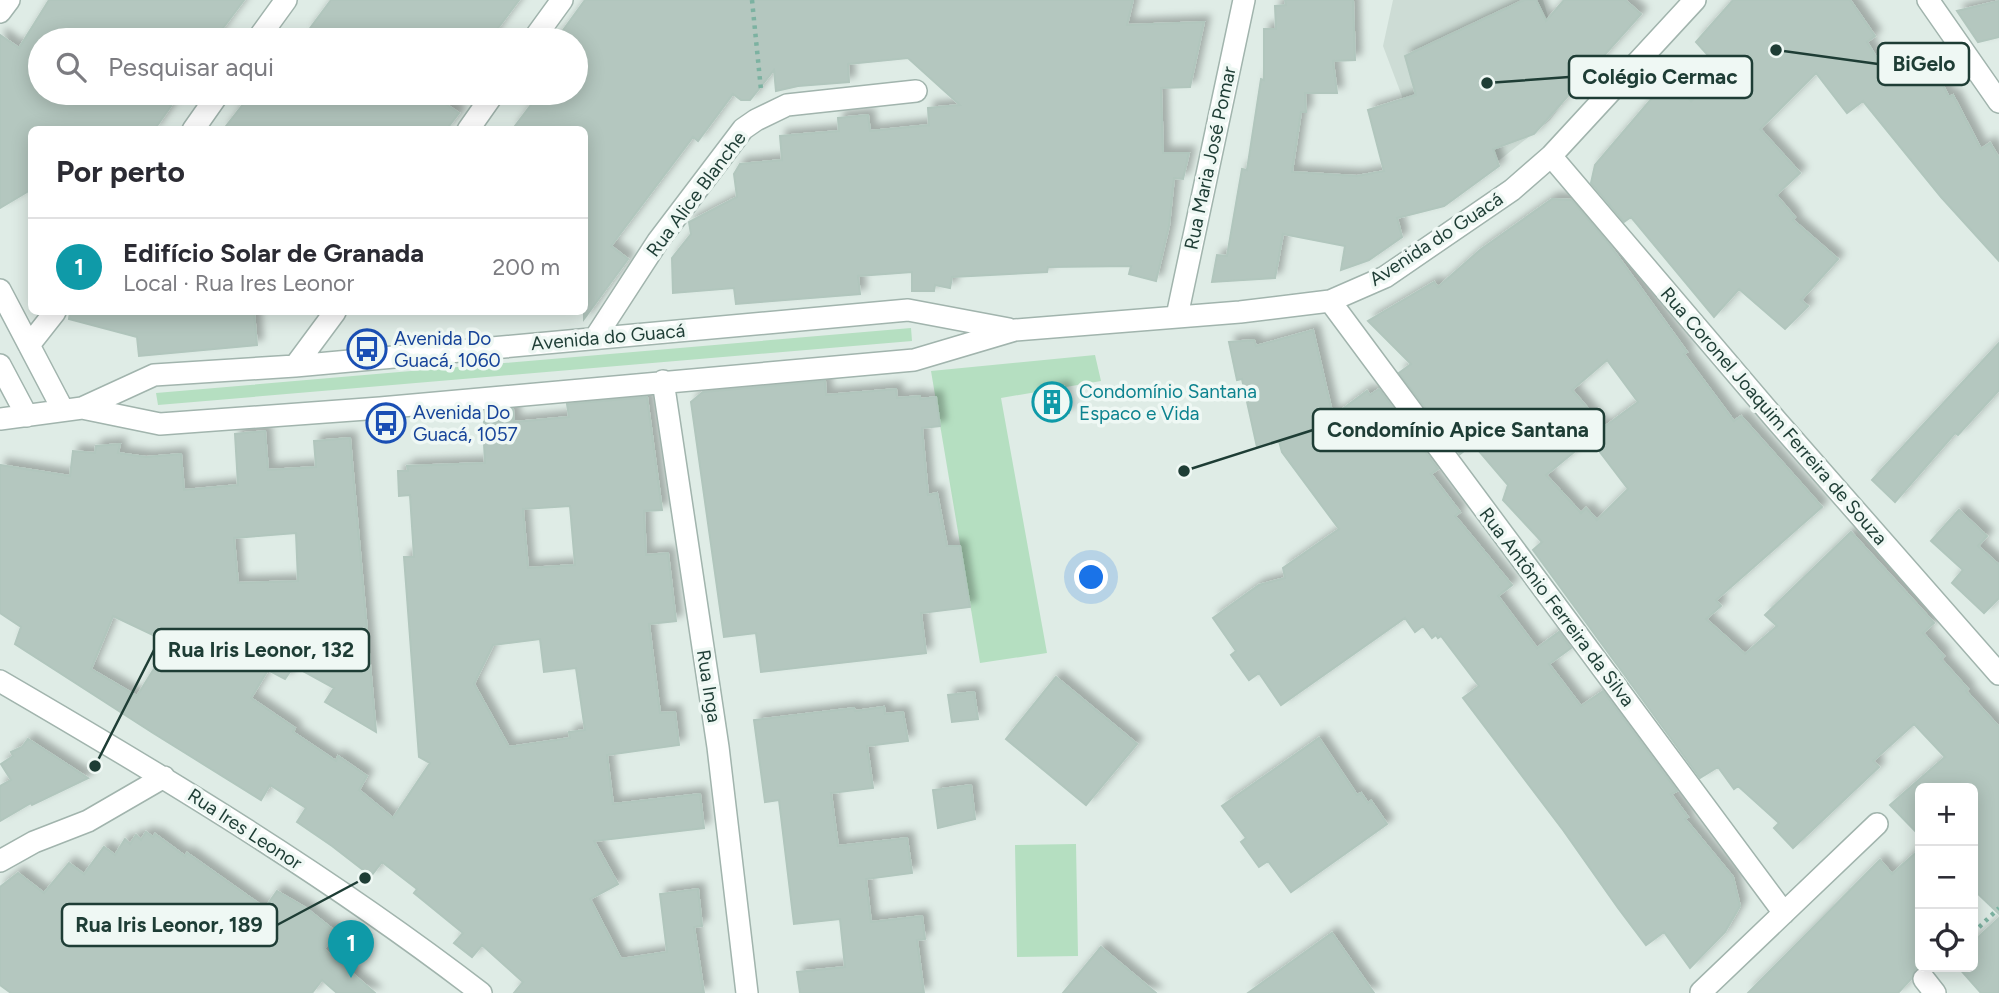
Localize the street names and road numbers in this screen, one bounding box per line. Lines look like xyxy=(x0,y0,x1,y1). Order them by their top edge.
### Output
street label: Rua Maria José Pomar xyxy=(1179,64,1241,252)
street label: Rua Alice Blanche xyxy=(641,127,751,261)
street label: Avenida do Guacá xyxy=(1365,187,1507,291)
street label: Rua Coronel Joaquim Ferreira de Souza xyxy=(1656,283,1892,549)
street label: Avenida do Guacá xyxy=(530,319,686,355)
street label: Rua Antônio Ferreira da Silva xyxy=(1475,503,1639,711)
street label: Rua Inga xyxy=(692,648,726,724)
street label: Rua Ires Leonor xyxy=(184,783,307,875)

